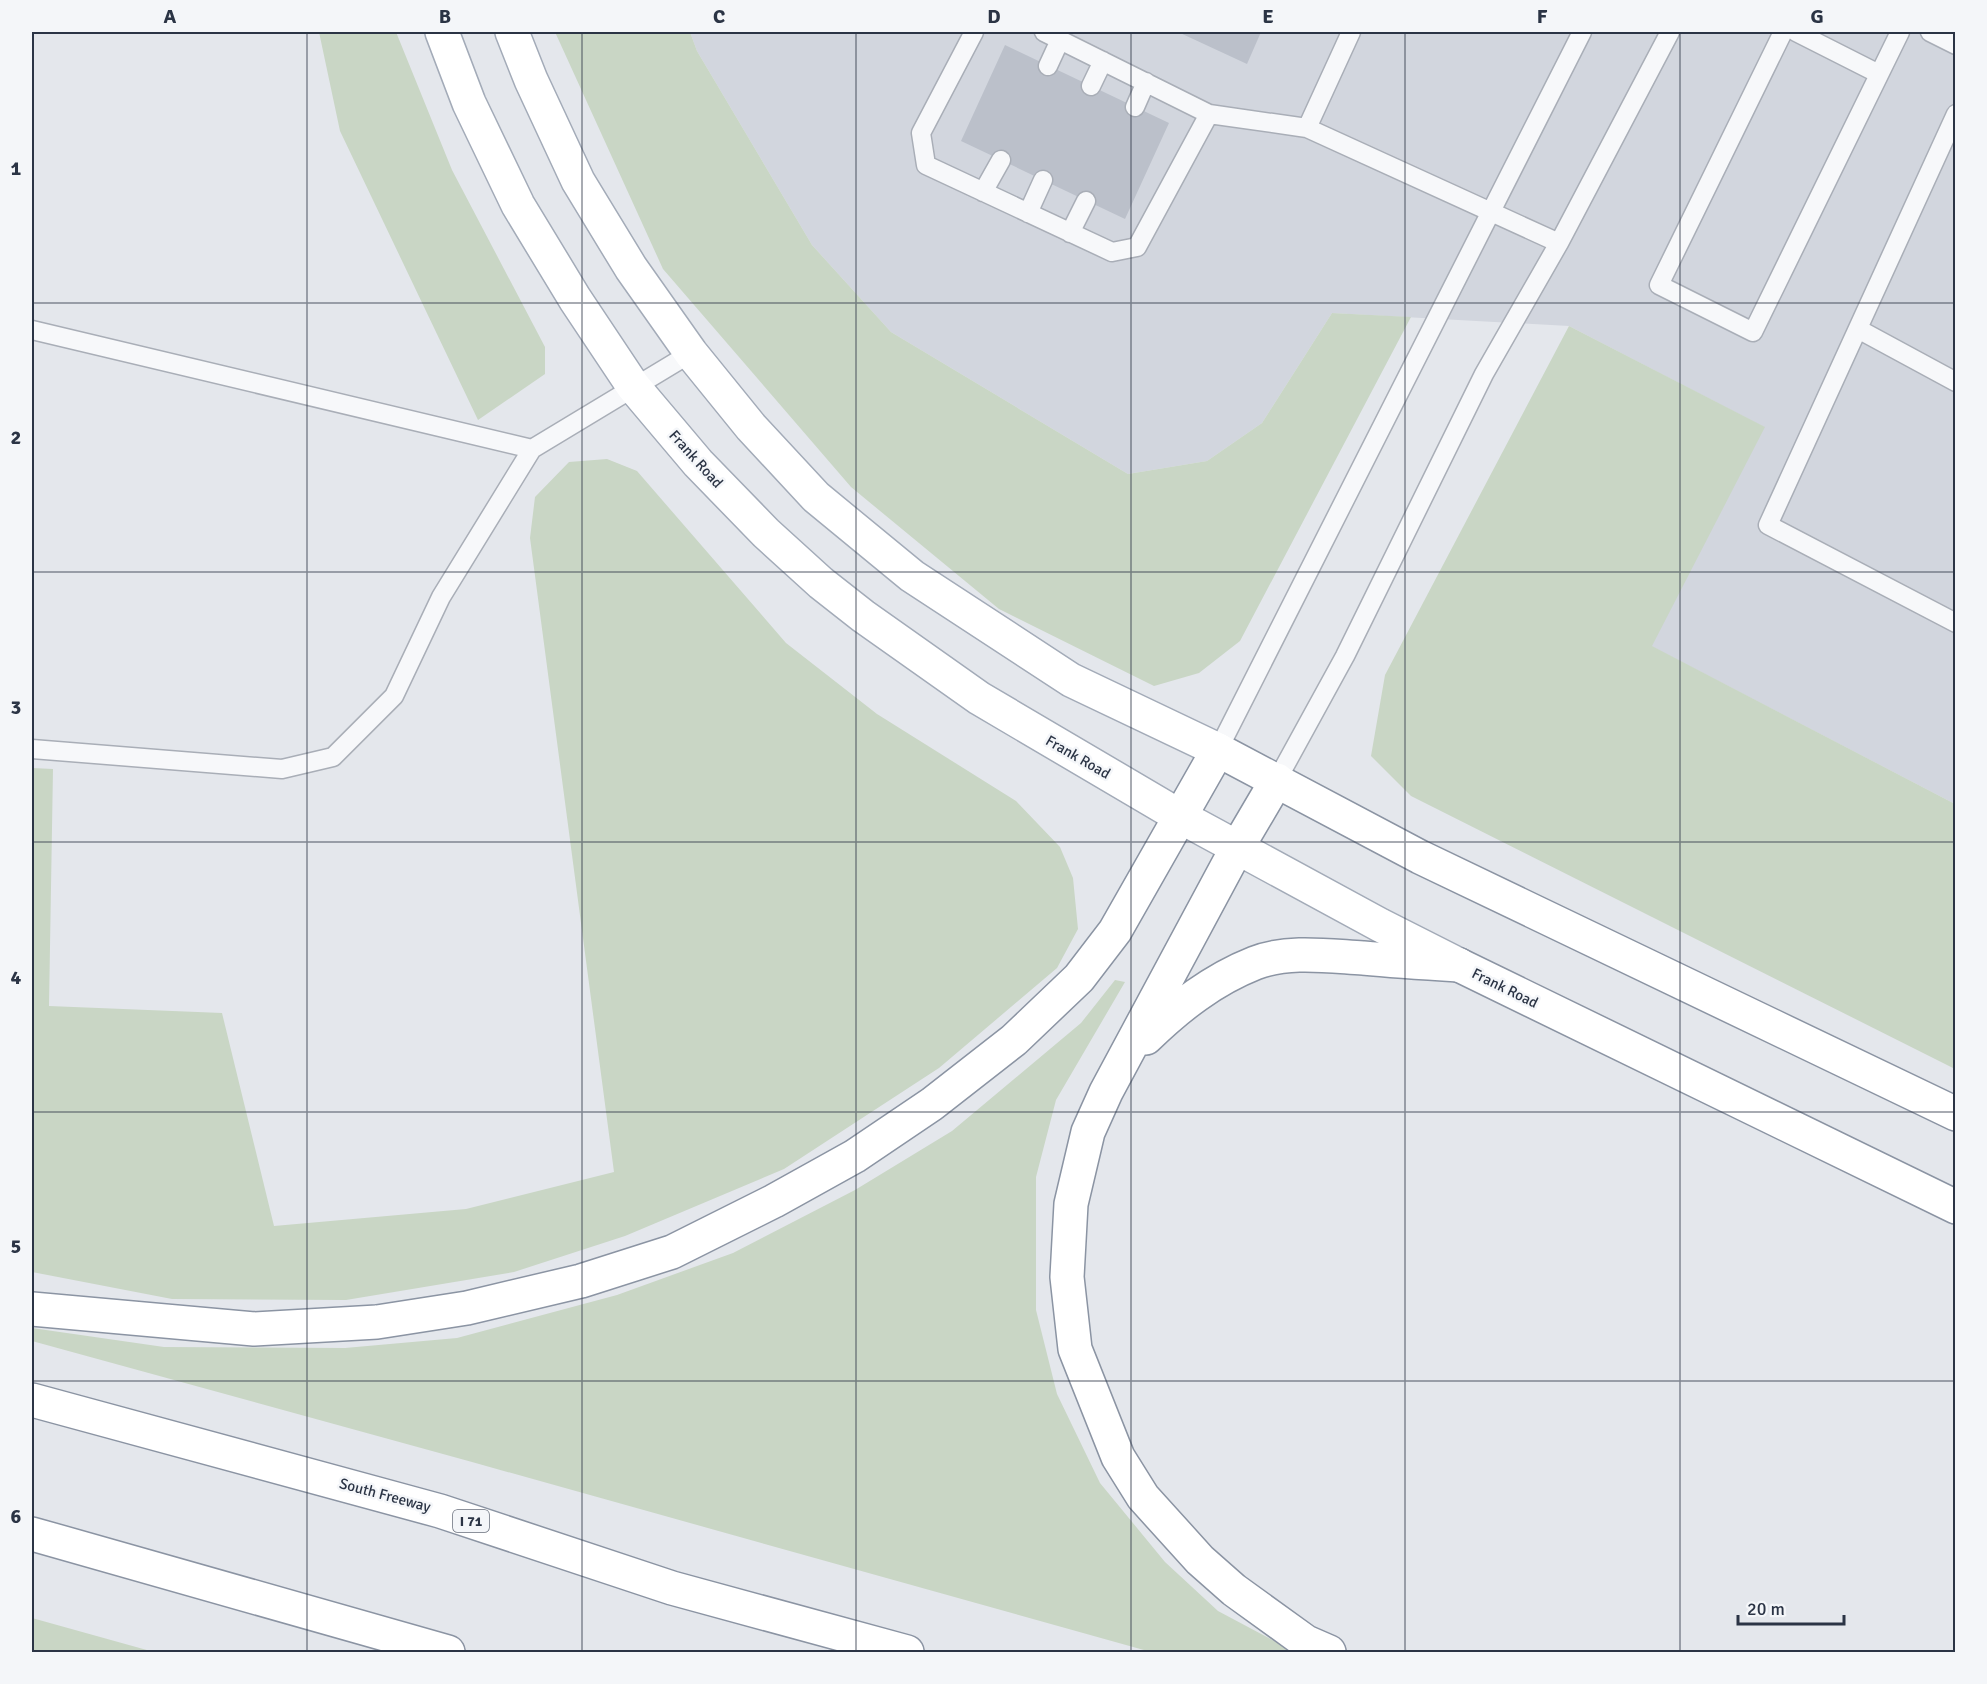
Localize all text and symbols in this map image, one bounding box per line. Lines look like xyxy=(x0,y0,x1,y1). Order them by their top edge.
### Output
text: A xyxy=(164,4,177,29)
text: B xyxy=(439,4,451,29)
text: C xyxy=(713,4,725,29)
text: D xyxy=(987,4,1001,29)
text: E xyxy=(1262,4,1274,29)
text: F xyxy=(1537,4,1548,29)
text: G xyxy=(1810,4,1824,29)
text: 1 xyxy=(11,156,22,181)
text: 2 xyxy=(11,425,21,450)
street label: Frank Road xyxy=(665,426,727,492)
text: 3 xyxy=(11,695,21,720)
street label: Frank Road xyxy=(1042,731,1114,783)
street label: Frank Road xyxy=(1469,964,1541,1012)
text: 4 xyxy=(11,965,22,990)
text: 5 xyxy=(11,1234,21,1259)
street label: South Freeway xyxy=(337,1474,433,1516)
text: 6 xyxy=(11,1504,22,1529)
road number: I 71 xyxy=(453,1510,489,1532)
scale bar xyxy=(1738,1588,1844,1626)
text: 20 m xyxy=(1747,1598,1785,1620)

